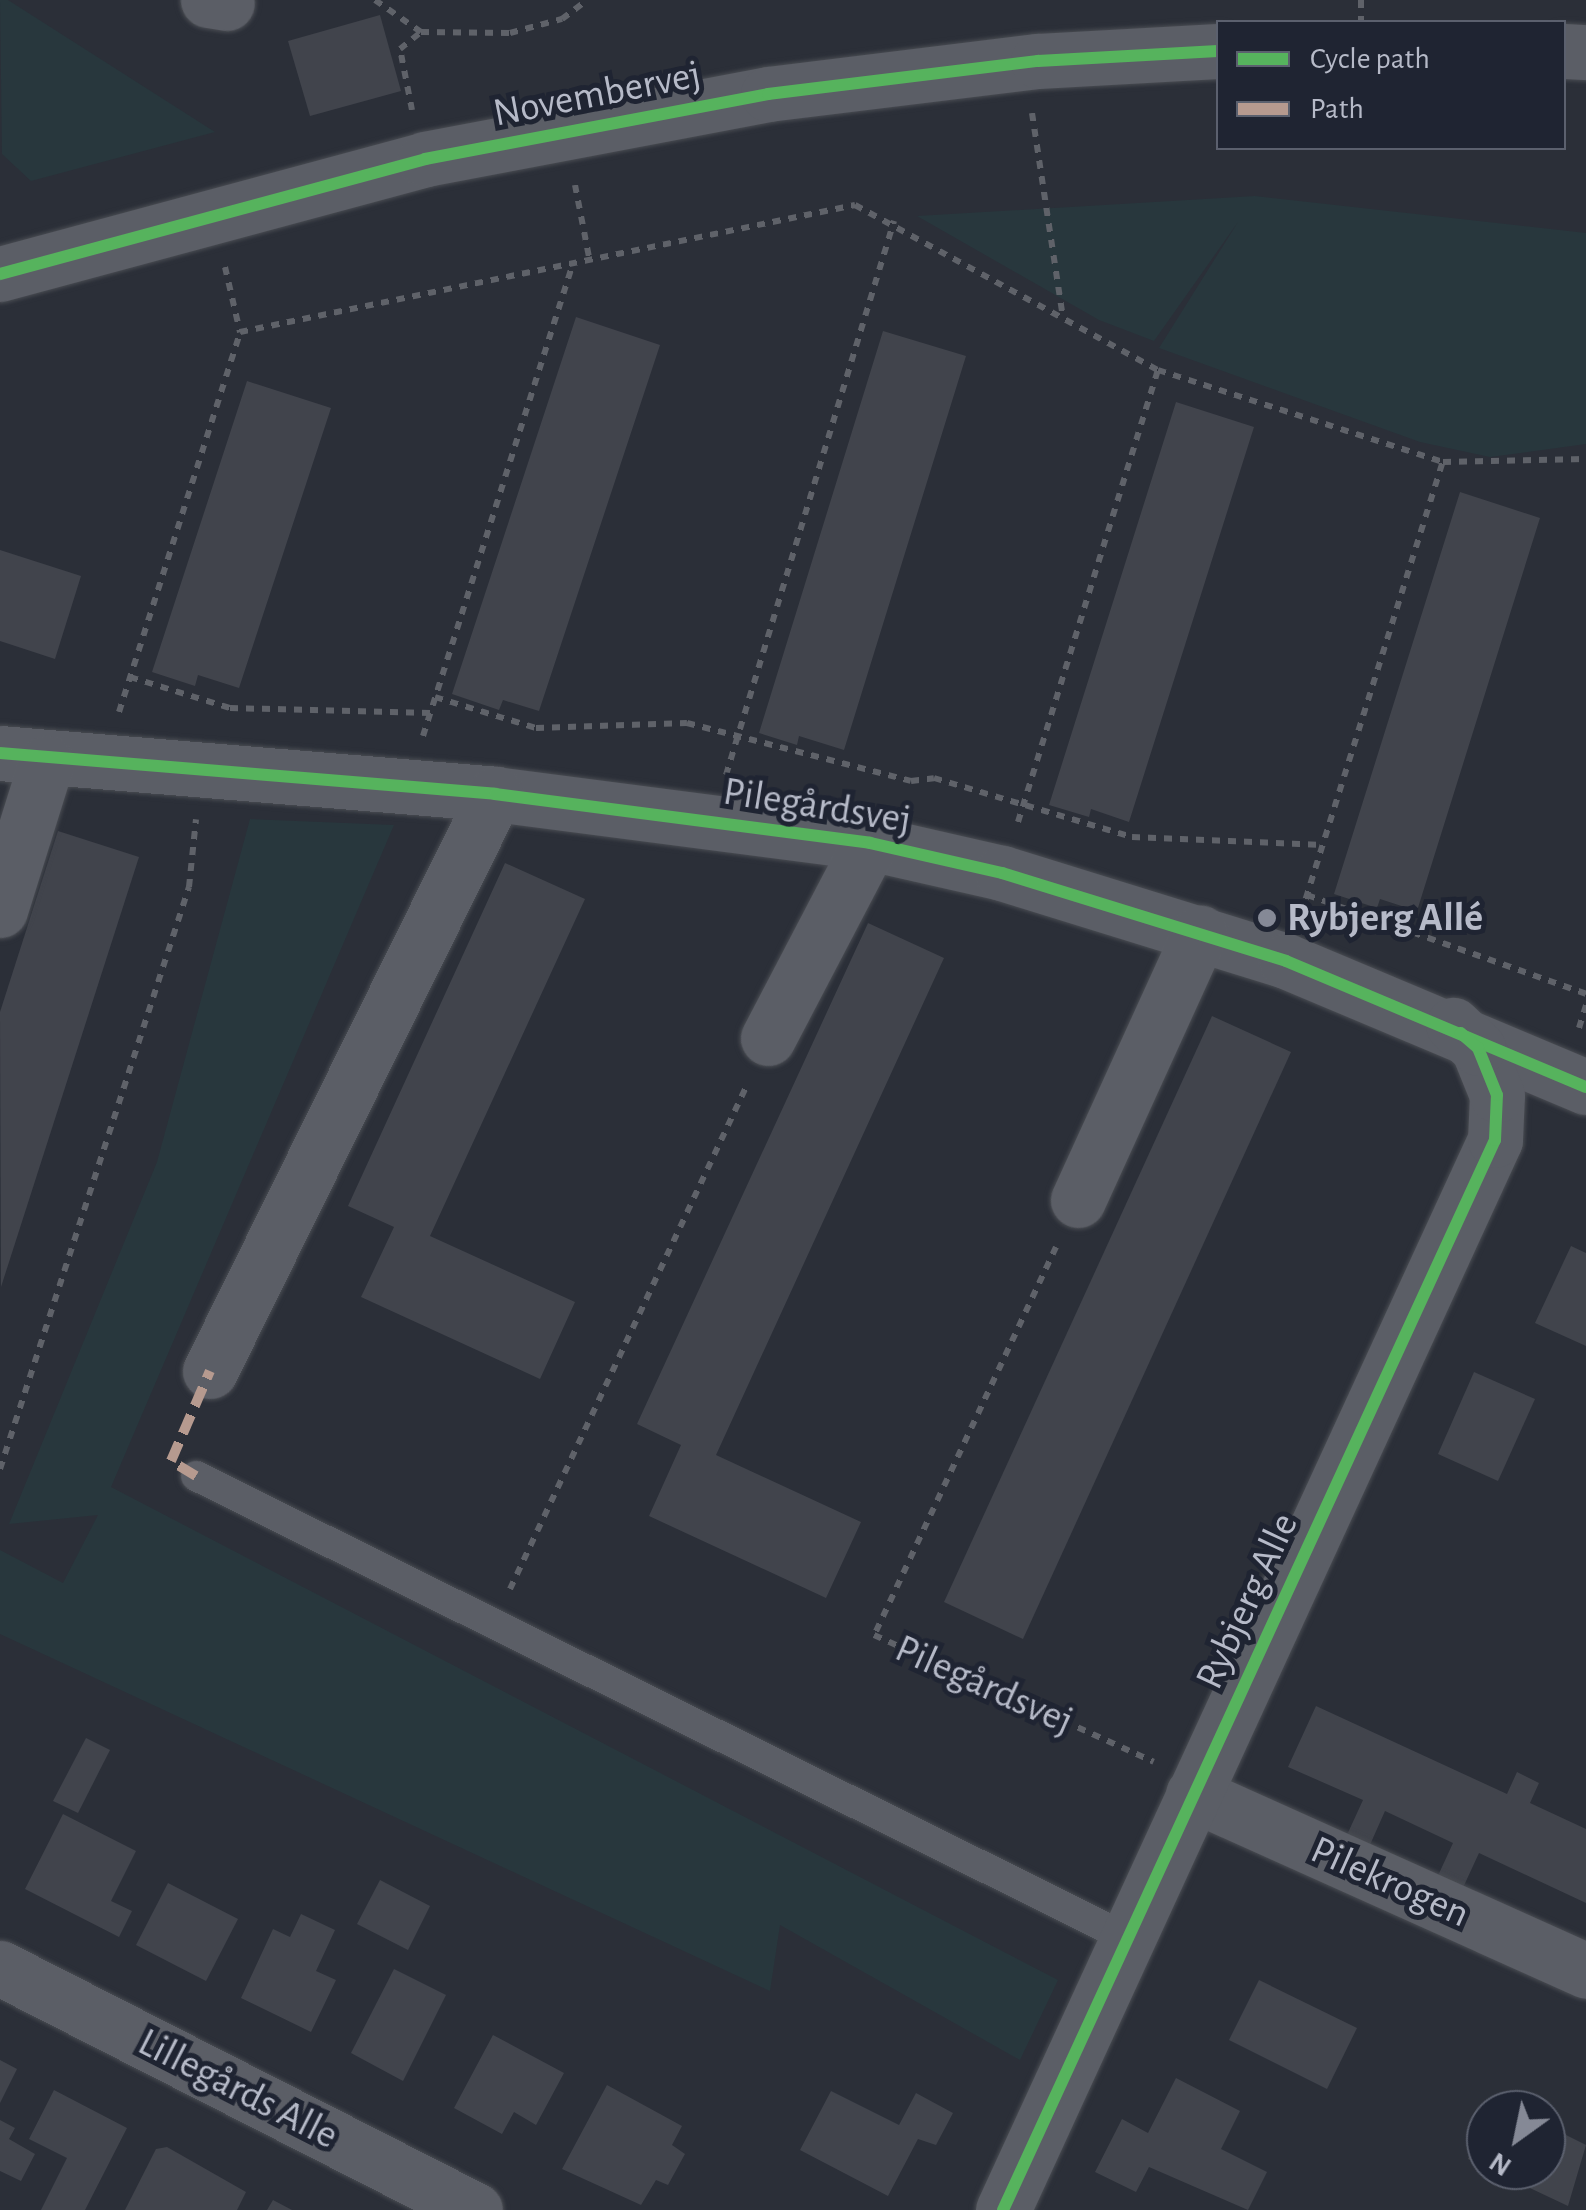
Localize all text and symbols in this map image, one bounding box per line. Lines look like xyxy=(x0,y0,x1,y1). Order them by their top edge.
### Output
legend xyxy=(1216,20,1566,150)
text: Cycle path xyxy=(1310,44,1430,74)
street label: Novembervej xyxy=(489,50,705,138)
text: Path xyxy=(1310,94,1364,124)
street label: Pilegårdsvej xyxy=(720,767,914,845)
place label: Rybjerg Allé xyxy=(1287,894,1483,942)
marker: Rybjerg Allé xyxy=(1256,907,1278,929)
street label: Rybjerg Alle xyxy=(1185,1505,1309,1697)
street label: Pilegårdsvej xyxy=(888,1625,1080,1745)
street label: Pilekrogen xyxy=(1303,1826,1477,1938)
street label: Lillegårds Alle xyxy=(130,2018,346,2160)
north arrow xyxy=(1466,2090,1566,2190)
text: N xyxy=(1485,2146,1517,2181)

